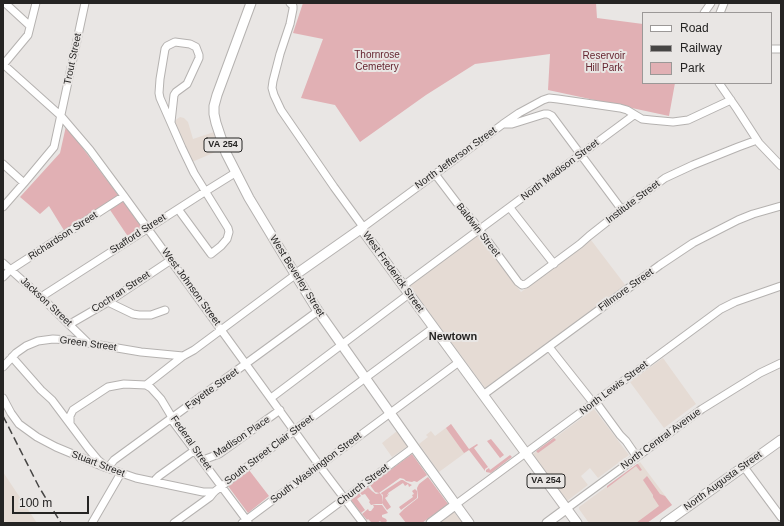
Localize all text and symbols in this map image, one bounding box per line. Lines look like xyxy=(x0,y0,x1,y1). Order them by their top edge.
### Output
legend xyxy=(642,12,772,84)
text: Road xyxy=(680,21,709,35)
street label: Trout Street xyxy=(62,32,84,86)
text: Railway xyxy=(680,41,722,55)
park label: Thornrose Cemetery xyxy=(354,49,400,72)
park label: Reservoir Hill Park xyxy=(583,50,625,74)
text: Park xyxy=(680,61,705,75)
street label: North Jefferson Street xyxy=(413,124,499,192)
street label: North Madison Street xyxy=(519,137,601,203)
road number: VA 254 xyxy=(204,138,242,152)
street label: Institute Street xyxy=(604,178,662,226)
street label: Baldwin Street xyxy=(453,201,503,259)
street label: Richardson Street xyxy=(26,209,100,263)
street label: Stafford Street xyxy=(108,211,168,257)
street label: West Frederick Street xyxy=(360,229,426,315)
street label: West Beverley Street xyxy=(267,233,327,319)
street label: West Johnson Street xyxy=(159,246,223,328)
street label: Fillmore Street xyxy=(596,266,656,314)
street label: Cochran Street xyxy=(90,269,152,315)
street label: Jackson Street xyxy=(18,275,74,329)
district label: Newtown xyxy=(429,330,477,344)
street label: Green Street xyxy=(59,334,117,354)
street label: North Lewis Street xyxy=(578,358,650,418)
street label: Fayette Street xyxy=(183,366,241,412)
street label: North Central Avenue xyxy=(619,406,703,472)
street label: South Street Clair Street xyxy=(222,413,316,487)
street label: Federal Street xyxy=(168,414,214,472)
street label: Madison Place xyxy=(211,414,273,460)
street label: South Washington Street xyxy=(268,430,364,506)
street label: Stuart Street xyxy=(70,448,126,480)
street label: North Augusta Street xyxy=(682,449,764,513)
street label: Church Street xyxy=(335,462,391,508)
road number: VA 254 xyxy=(527,474,565,488)
scale bar xyxy=(14,488,91,514)
text: 100 m xyxy=(19,496,52,510)

